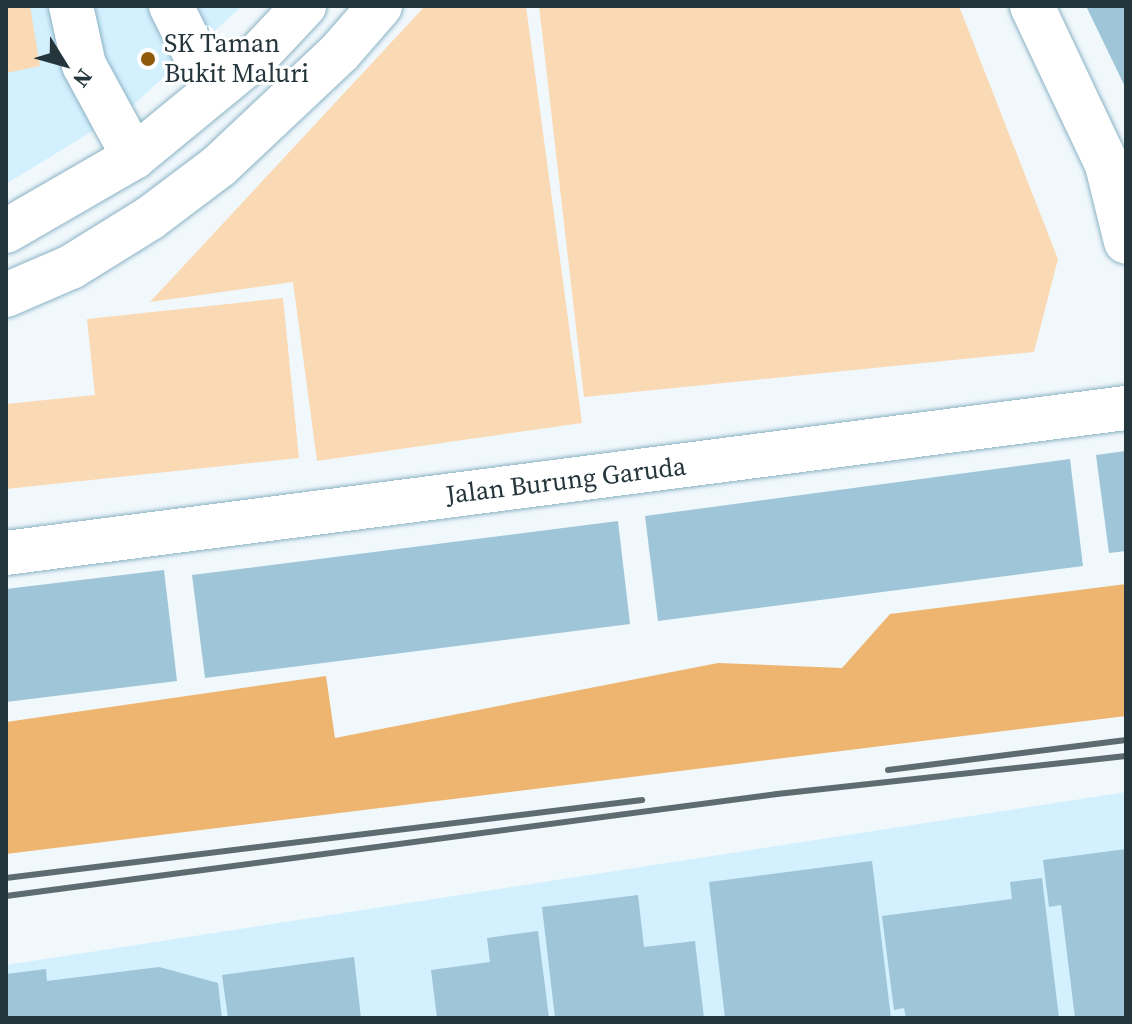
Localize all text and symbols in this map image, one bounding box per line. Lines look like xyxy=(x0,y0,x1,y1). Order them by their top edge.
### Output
north arrow xyxy=(24,24,104,104)
place label: SK Taman Bukit Maluri xyxy=(164,28,309,90)
marker: SK Taman Bukit Maluri xyxy=(139,50,157,68)
text: N xyxy=(66,63,100,94)
street label: Jalan Burung Garuda xyxy=(444,451,688,511)

